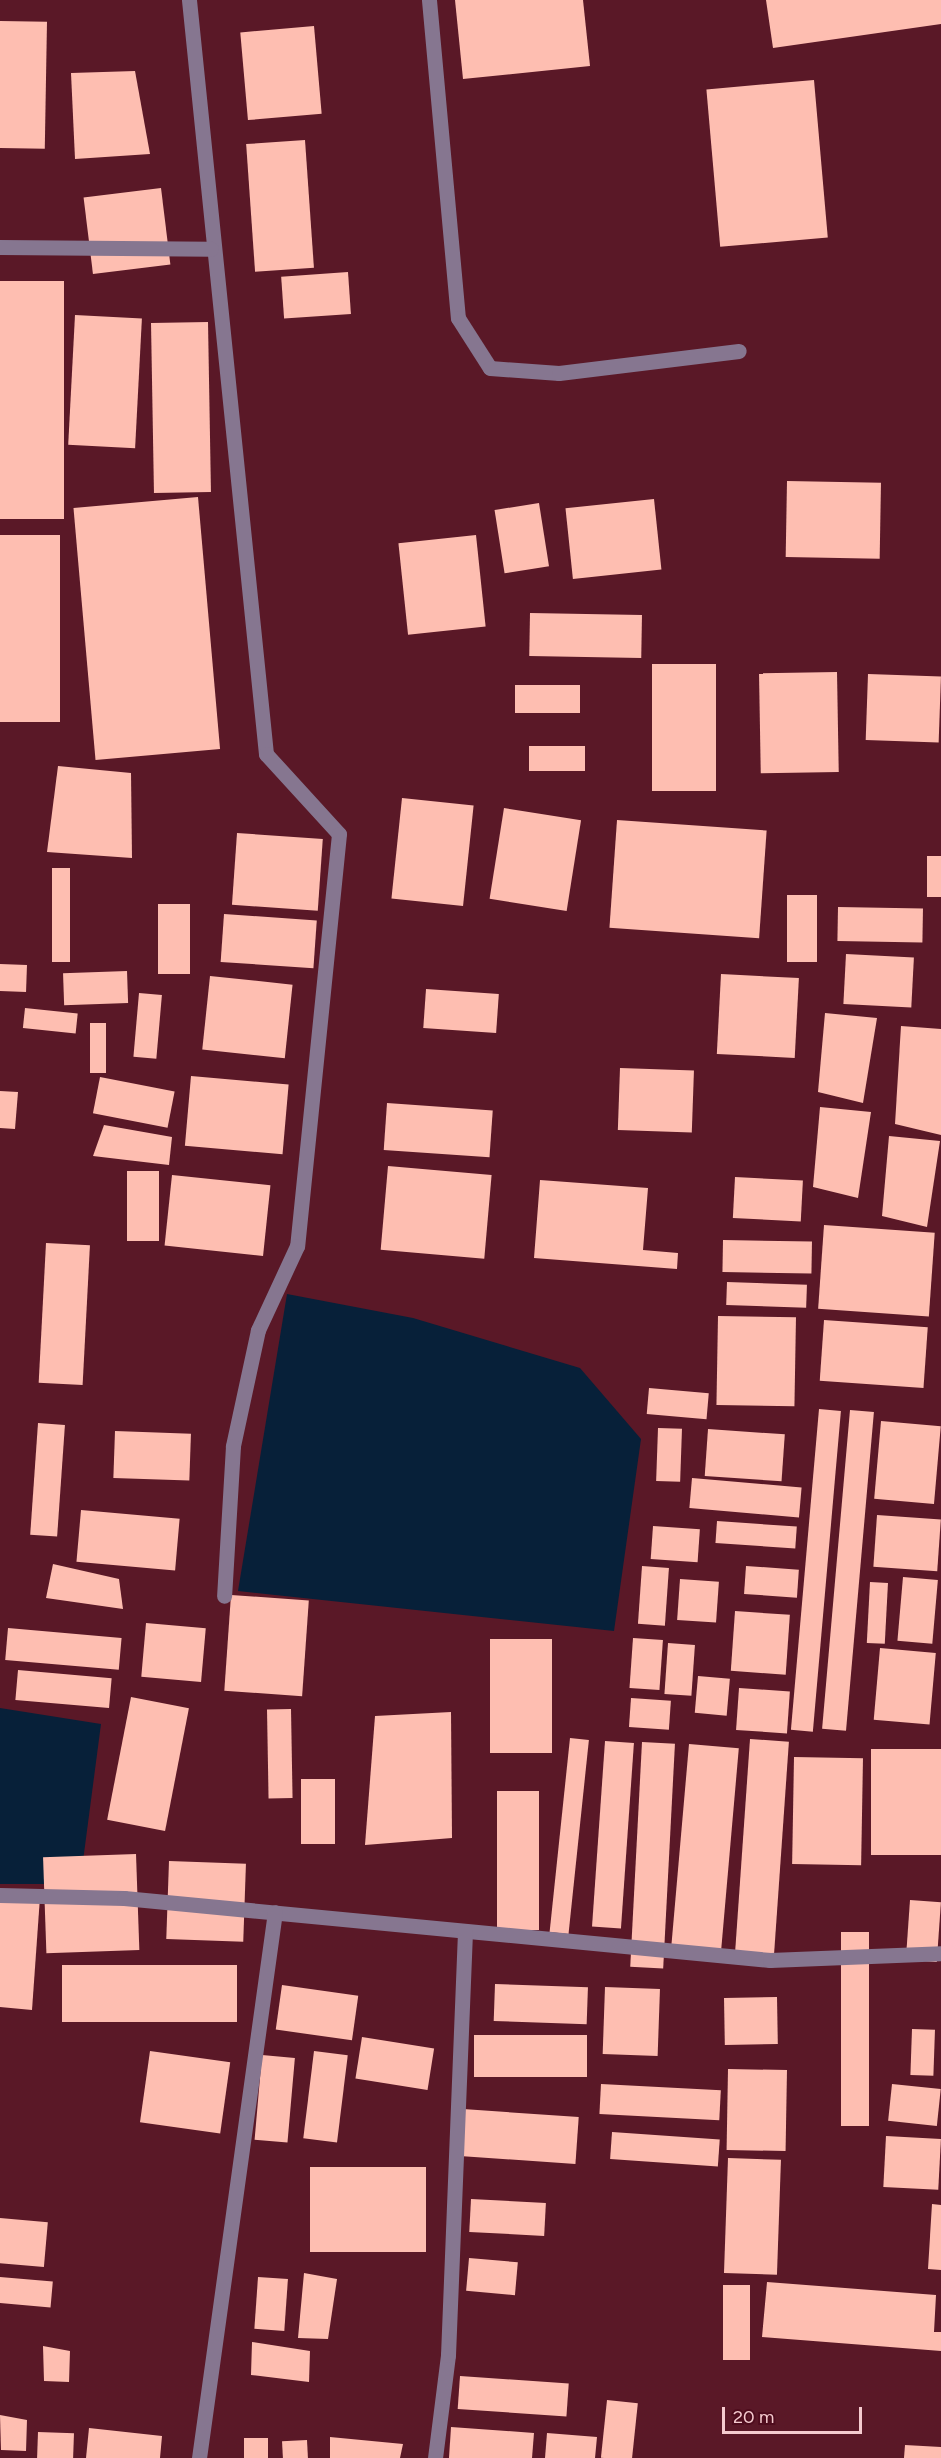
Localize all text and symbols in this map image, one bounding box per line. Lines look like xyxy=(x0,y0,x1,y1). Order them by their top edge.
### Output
scale bar xyxy=(725,2395,864,2433)
text: 20 m xyxy=(733,2406,774,2428)

